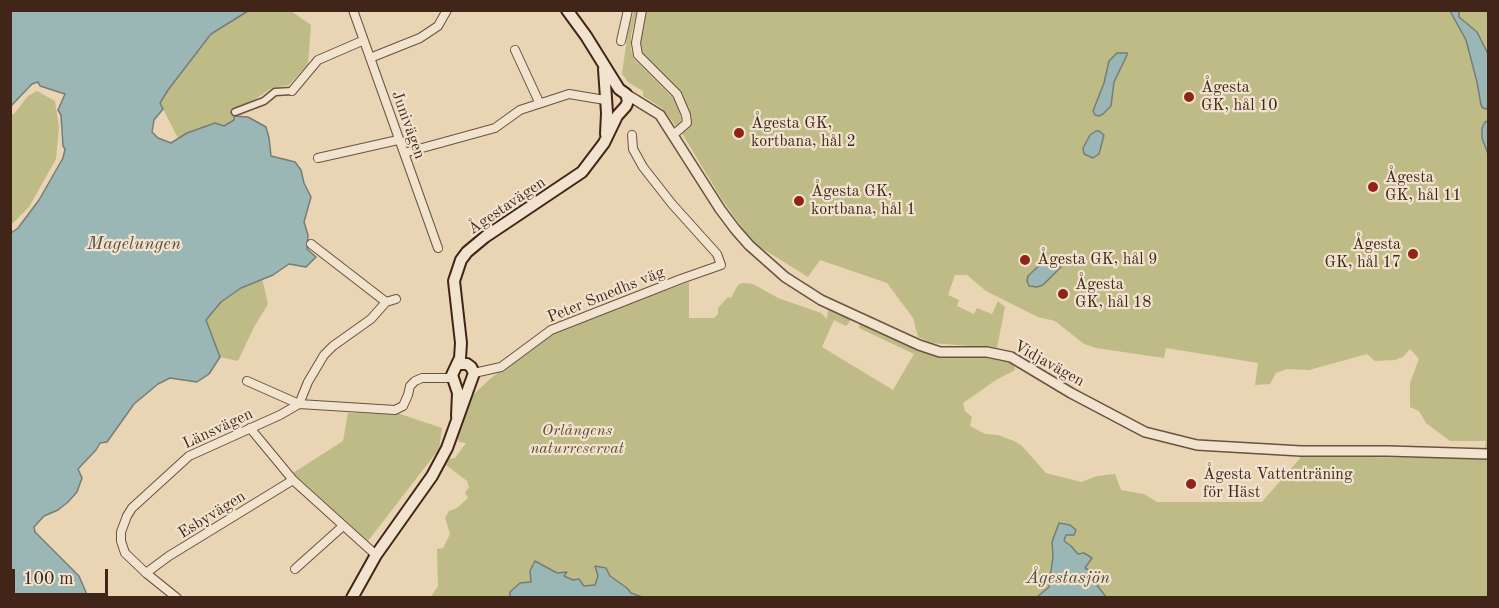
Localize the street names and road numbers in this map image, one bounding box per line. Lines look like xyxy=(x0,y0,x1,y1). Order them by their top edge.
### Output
street label: Junivägen xyxy=(387,88,429,162)
street label: Ågestavägen xyxy=(465,173,549,239)
street label: Peter Smedhs väg xyxy=(545,263,667,327)
street label: Vidjavägen xyxy=(1010,337,1088,391)
street label: Länsvägen xyxy=(180,404,256,454)
street label: Esbyvägen xyxy=(175,487,249,543)

